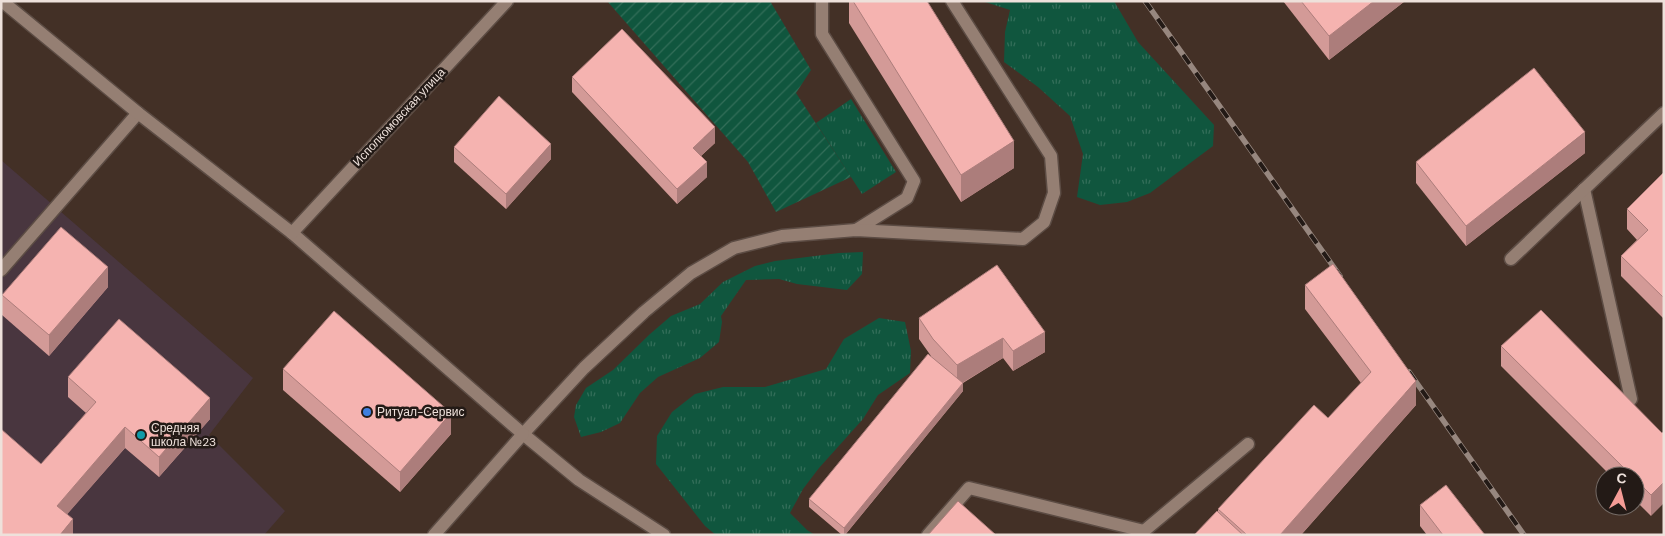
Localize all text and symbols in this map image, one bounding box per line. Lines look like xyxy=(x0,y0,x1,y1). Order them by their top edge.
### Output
street label: Исполкомовская улица xyxy=(349,64,449,169)
place label: Ритуал-Сервис xyxy=(377,404,464,420)
marker: Ритуал-Сервис xyxy=(361,406,373,418)
place label: Средняя школа №23 xyxy=(151,420,216,450)
marker: Средняя школа №23 xyxy=(135,429,147,441)
north arrow xyxy=(1595,466,1645,516)
text: С xyxy=(1615,469,1628,488)

